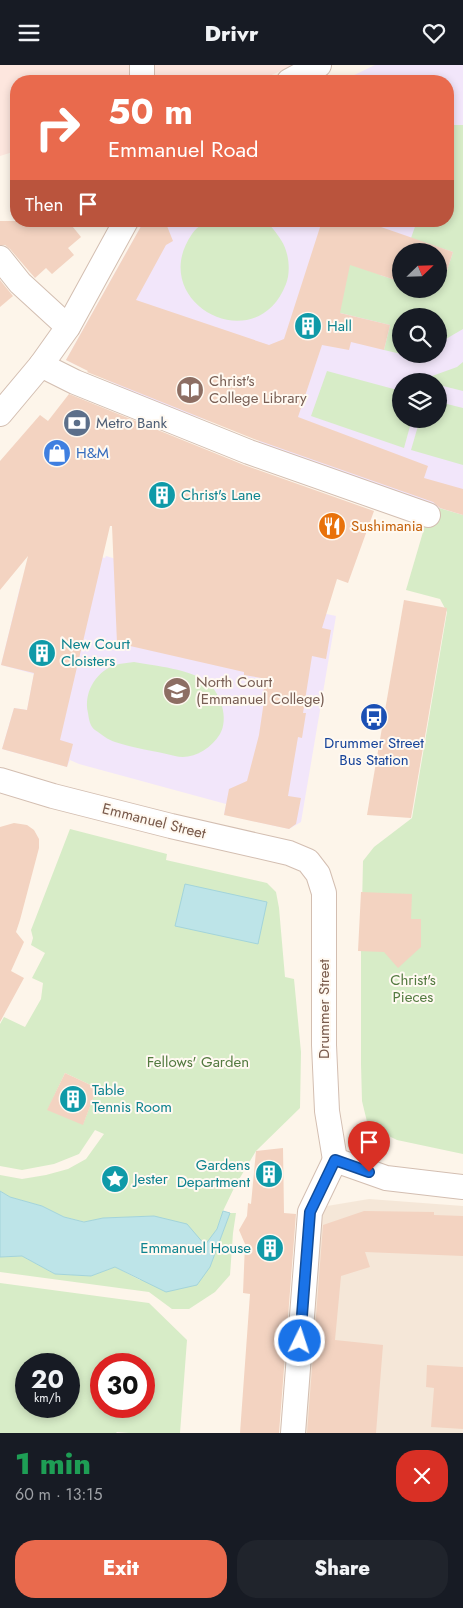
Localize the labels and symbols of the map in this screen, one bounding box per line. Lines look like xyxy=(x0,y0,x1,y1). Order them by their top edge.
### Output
north arrow xyxy=(392,243,448,297)
building icon: Hall xyxy=(293,311,323,341)
place label: Hall xyxy=(327,315,352,337)
place label: Christ's College Library xyxy=(209,370,307,409)
library icon: Christ's College Library xyxy=(175,375,205,405)
bank icon: Metro Bank xyxy=(62,408,92,438)
place label: Metro Bank xyxy=(96,412,168,434)
shop icon: H&M xyxy=(42,438,72,468)
place label: H&M xyxy=(76,442,109,464)
building icon: Christ's Lane xyxy=(147,480,177,510)
place label: Christ's Lane xyxy=(181,484,261,506)
restaurant icon: Sushimania xyxy=(317,511,347,541)
place label: Sushimania xyxy=(351,515,423,537)
place label: New Court Cloisters xyxy=(61,633,130,672)
building icon: New Court Cloisters xyxy=(27,638,57,668)
place label: North Court (Emmanuel College) xyxy=(196,671,325,710)
school or university icon: North Court (Emmanuel College) xyxy=(162,676,192,706)
bus stop icon: Drummer Street Bus Station xyxy=(359,702,389,732)
place label: Drummer Street Bus Station xyxy=(324,732,424,771)
street label: Emmanuel Street xyxy=(100,797,209,845)
street label: Drummer Street xyxy=(313,959,335,1059)
park label: Christ's Pieces xyxy=(390,969,436,1008)
park label: Fellows' Garden xyxy=(147,1051,249,1073)
place label: Table Tennis Room xyxy=(92,1079,172,1118)
building icon: Table Tennis Room xyxy=(58,1084,88,1114)
pin xyxy=(348,1121,390,1172)
place label: Gardens Department xyxy=(177,1154,250,1193)
building icon: Gardens Department xyxy=(254,1159,284,1189)
place icon: Jester xyxy=(100,1164,130,1194)
place label: Jester xyxy=(132,1168,169,1190)
building icon: Emmanuel House xyxy=(255,1233,285,1263)
place label: Emmanuel House xyxy=(140,1237,251,1259)
position arrow xyxy=(273,1314,325,1366)
speed limit sign: 30 xyxy=(90,1353,155,1418)

